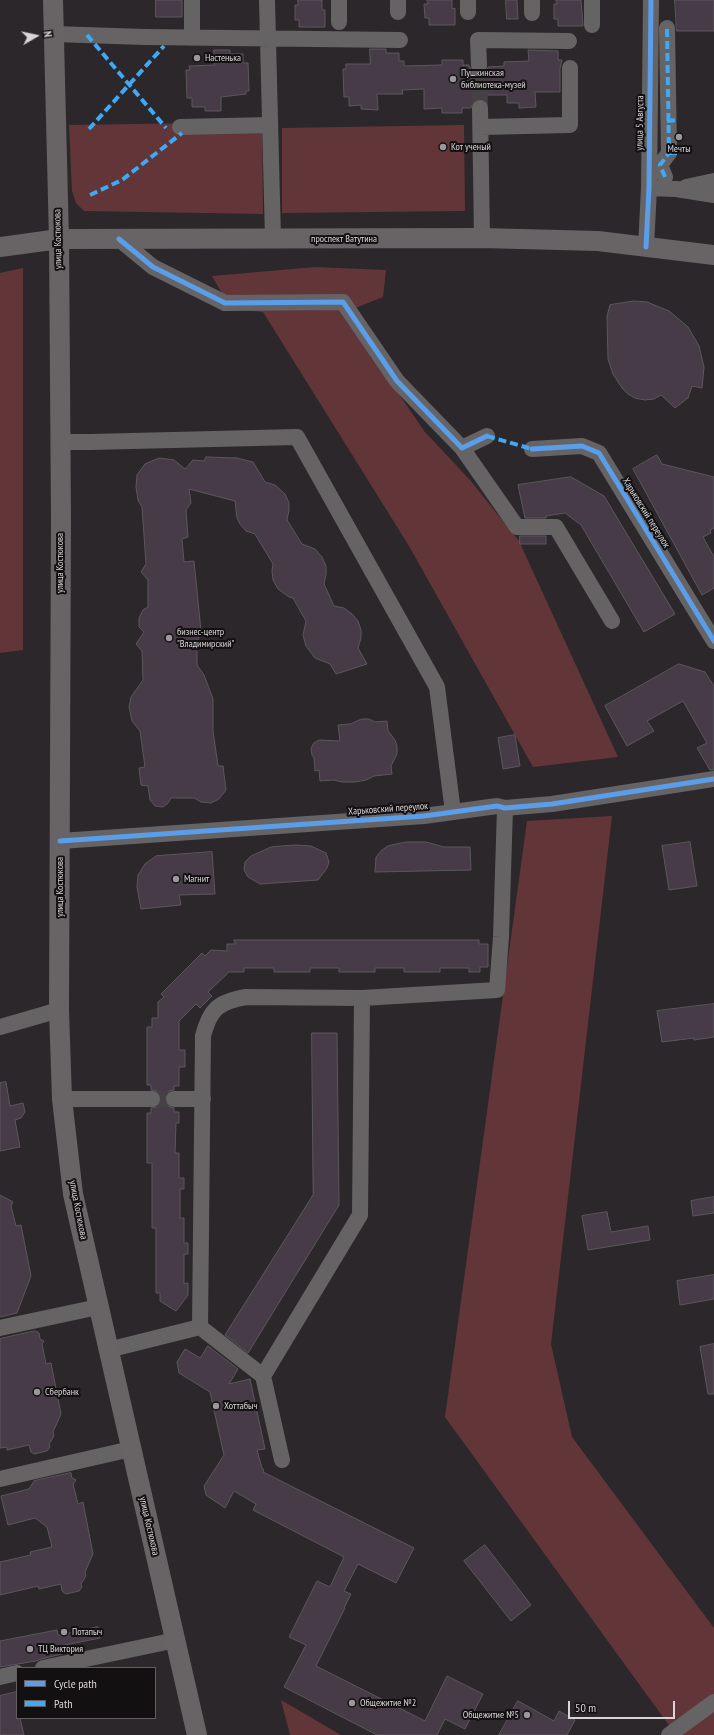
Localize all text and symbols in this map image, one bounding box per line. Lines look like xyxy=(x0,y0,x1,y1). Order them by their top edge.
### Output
north arrow xyxy=(16,16,56,56)
text: N xyxy=(40,30,55,38)
place label: Настенька xyxy=(205,52,241,64)
marker: Настенька xyxy=(192,53,202,63)
place label: Пушкинская библиотека-музей xyxy=(461,67,526,90)
marker: Пушкинская библиотека-музей xyxy=(448,74,458,84)
street label: улица 5 Августа xyxy=(634,95,646,151)
marker: Мечты xyxy=(674,132,684,142)
place label: Кот ученый xyxy=(451,141,491,153)
marker: Кот ученый xyxy=(438,142,448,152)
place label: Мечты xyxy=(667,143,691,155)
street label: улица Костюкова xyxy=(51,209,65,269)
street label: проспект Ватутина xyxy=(311,233,377,245)
street label: Харьковский переулок xyxy=(620,476,672,550)
street label: улица Костюкова xyxy=(54,533,66,593)
place label: бизнес-центр "Владимирский" xyxy=(177,626,234,650)
marker: бизнес-центр "Владимирский" xyxy=(164,633,174,643)
street label: Харьковский переулок xyxy=(348,800,428,818)
street label: улица Костюкова xyxy=(54,857,66,917)
place label: Магнит xyxy=(184,873,209,885)
marker: Магнит xyxy=(171,874,181,884)
street label: улица Костюкова xyxy=(66,1179,90,1241)
place label: Сбербанк xyxy=(45,1386,79,1398)
marker: Сбербанк xyxy=(32,1387,42,1397)
place label: Хоттабыч xyxy=(224,1400,257,1412)
marker: Хоттабыч xyxy=(211,1401,221,1411)
street label: улица Костюкова xyxy=(136,1495,162,1557)
place label: Потапыч xyxy=(72,1626,102,1638)
marker: Потапыч xyxy=(59,1627,69,1637)
place label: ТЦ Виктория xyxy=(38,1643,83,1655)
marker: ТЦ Виктория xyxy=(25,1644,35,1654)
legend xyxy=(16,1667,156,1719)
text: Cycle path xyxy=(54,1676,97,1691)
scale bar xyxy=(570,1693,677,1719)
text: Path xyxy=(54,1696,72,1711)
place label: Общежитие №2 xyxy=(360,1697,416,1709)
marker: Общежитие №2 xyxy=(347,1698,357,1708)
text: 50 m xyxy=(575,1700,596,1715)
place label: Общежитие №5 xyxy=(463,1709,519,1721)
marker: Общежитие №5 xyxy=(522,1710,532,1720)

